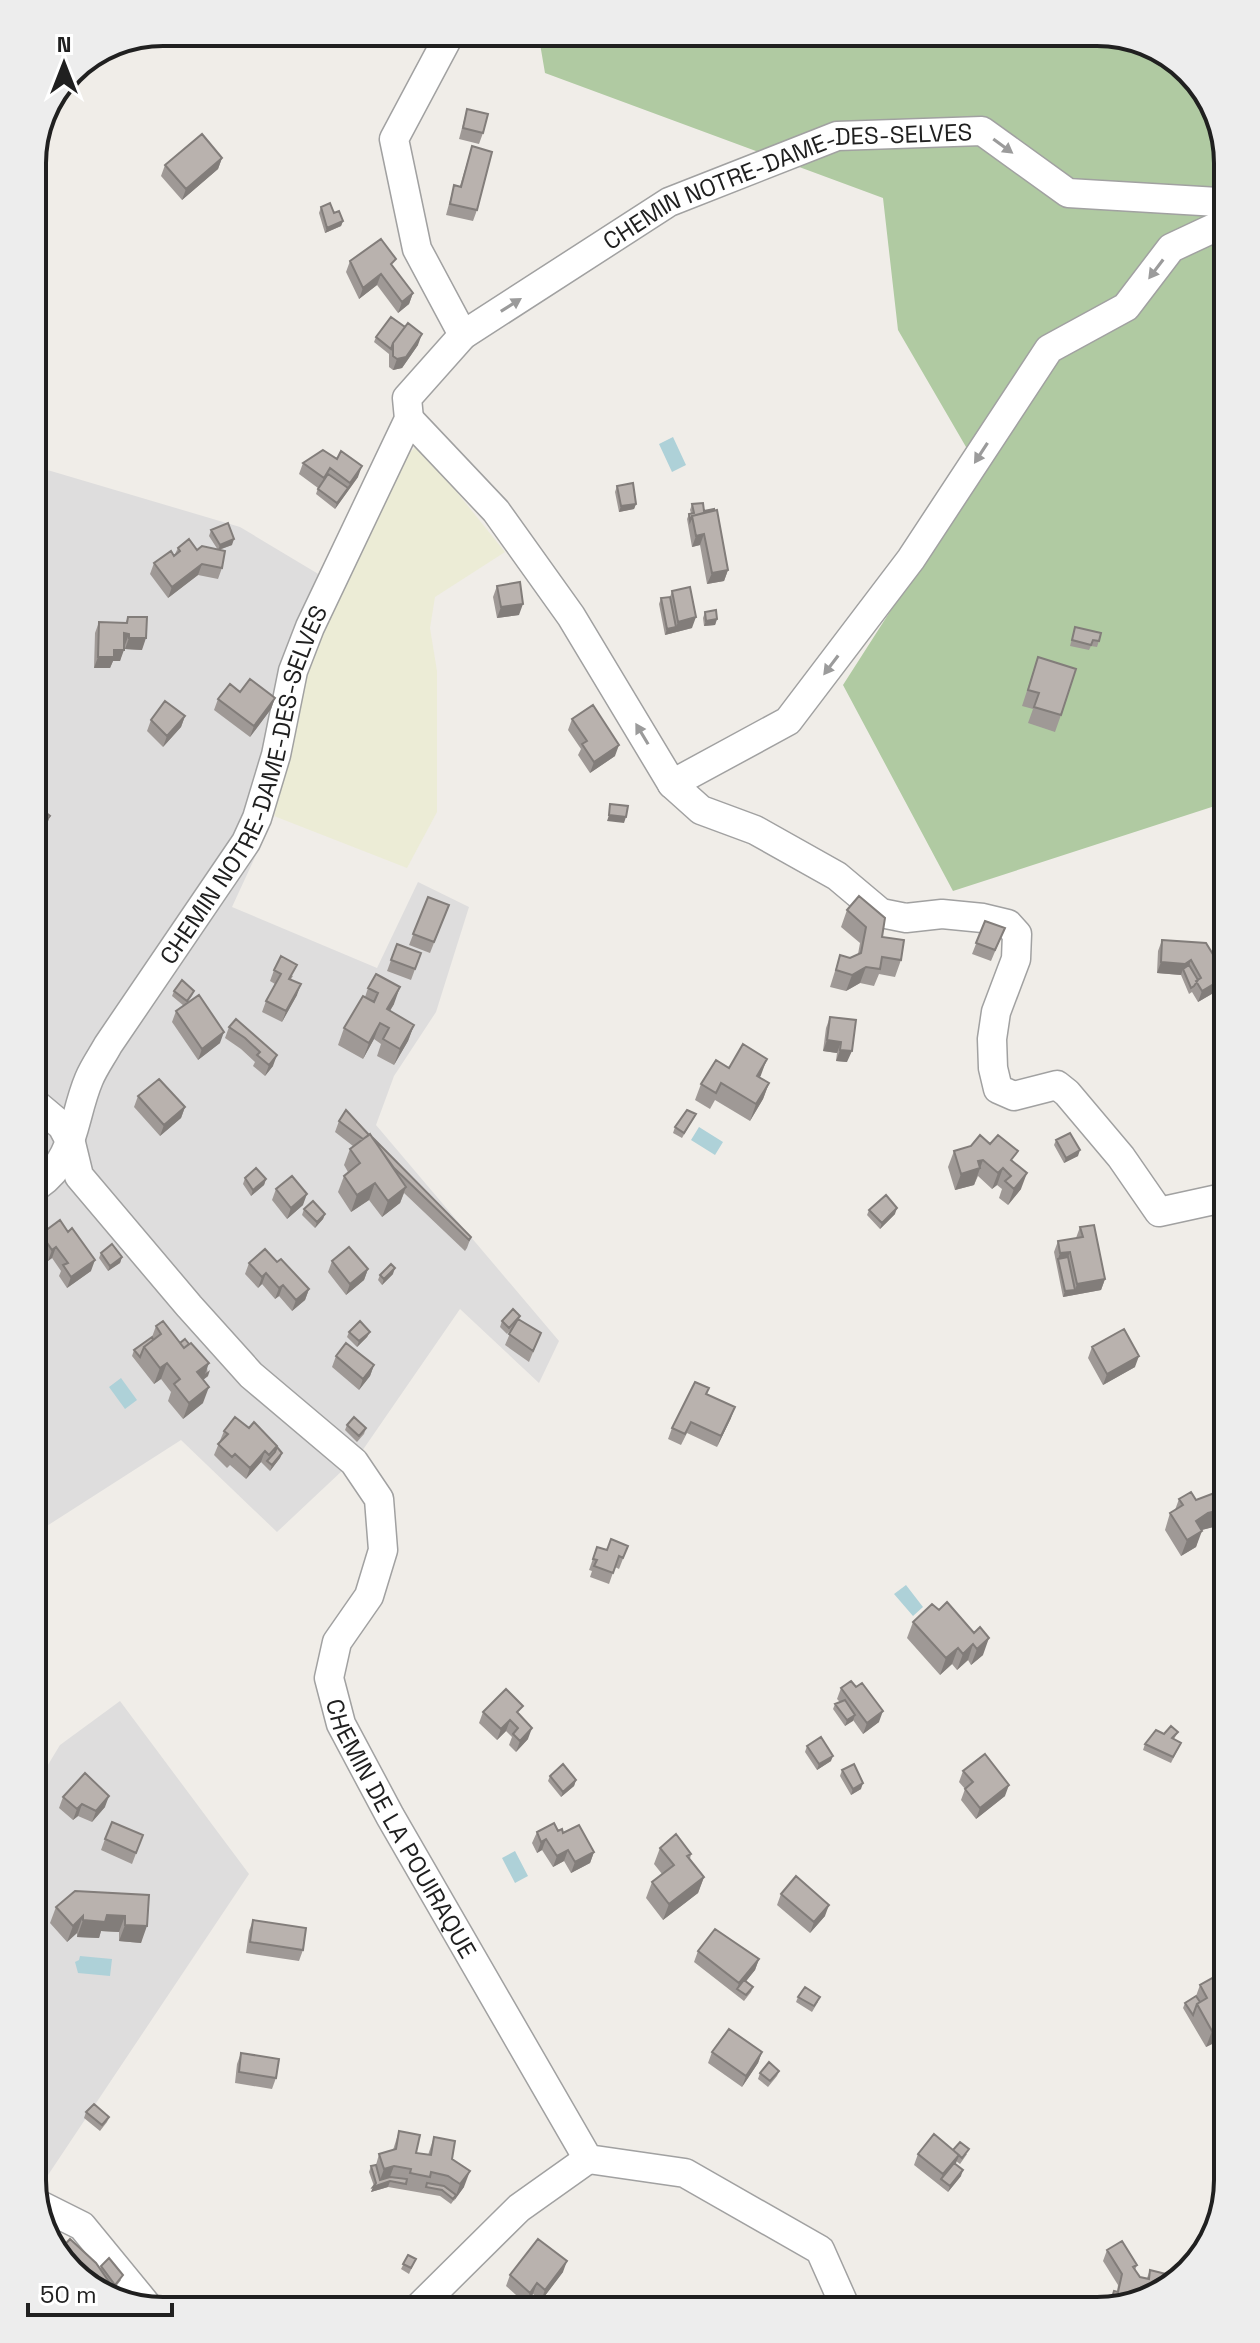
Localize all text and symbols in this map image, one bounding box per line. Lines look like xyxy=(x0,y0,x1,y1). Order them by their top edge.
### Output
north arrow xyxy=(24,24,104,104)
text: N xyxy=(57,30,71,58)
street label: CHEMIN NOTRE-DAME-DES-SELVES xyxy=(597,116,973,256)
one-way arrow xyxy=(992,138,1014,154)
one-way arrow xyxy=(1148,258,1164,279)
one-way arrow xyxy=(500,298,522,312)
one-way arrow xyxy=(974,442,989,463)
street label: CHEMIN NOTRE-DAME-DES-SELVES xyxy=(152,600,334,970)
one-way arrow xyxy=(824,655,840,675)
one-way arrow xyxy=(636,723,650,745)
street label: CHEMIN DE LA POUIRAQUE xyxy=(320,1695,484,1963)
scale bar xyxy=(28,2267,172,2317)
text: 50 m xyxy=(40,2279,97,2310)

